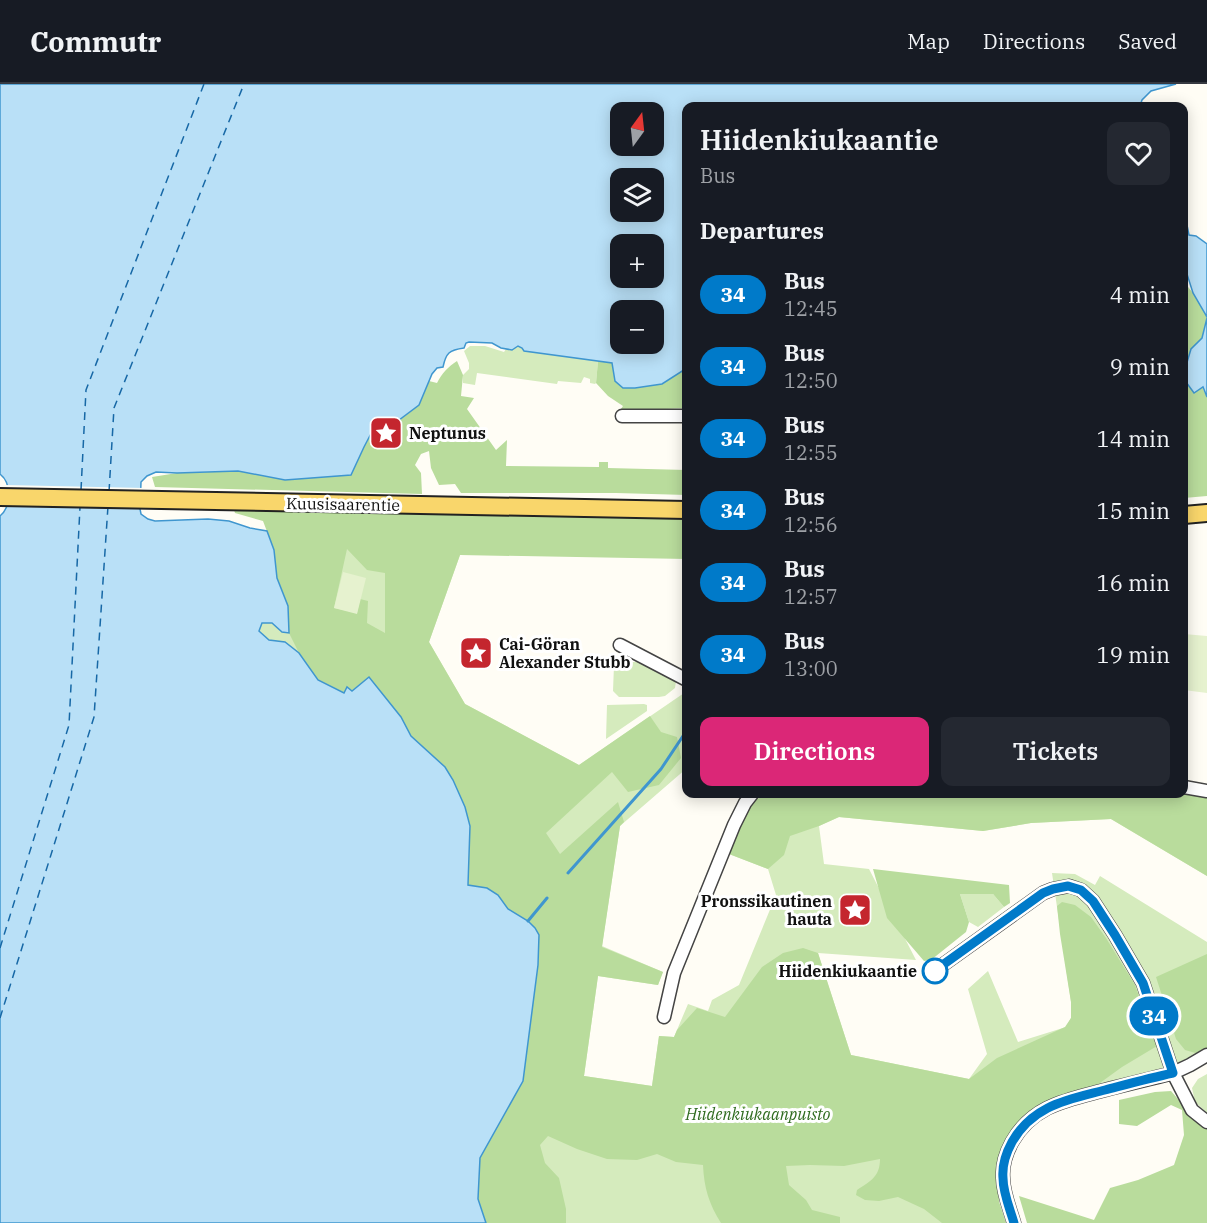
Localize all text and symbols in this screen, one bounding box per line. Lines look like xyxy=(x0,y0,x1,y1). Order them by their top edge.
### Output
text: Commutr xyxy=(30,23,161,60)
text: Map xyxy=(907,27,950,55)
text: Directions xyxy=(983,27,1085,55)
text: Saved xyxy=(1118,27,1177,55)
north arrow xyxy=(610,102,664,156)
map controls xyxy=(610,102,664,354)
text: Hiidenkiukaantie xyxy=(700,121,938,158)
button: heart xyxy=(1107,122,1170,185)
text: Bus xyxy=(700,162,735,189)
button: layers xyxy=(610,168,664,222)
text: Departures xyxy=(700,216,824,245)
button: + xyxy=(610,234,664,288)
text: Bus xyxy=(784,266,825,295)
text: 34 xyxy=(720,280,746,308)
text: 4 min xyxy=(1110,280,1170,309)
text: 12:45 xyxy=(784,295,838,322)
button: − xyxy=(610,300,664,354)
text: Bus xyxy=(784,338,825,367)
text: 34 xyxy=(720,352,746,380)
text: 9 min xyxy=(1110,352,1170,381)
text: 12:50 xyxy=(784,367,838,394)
text: Bus xyxy=(784,410,825,439)
place icon: Neptunus xyxy=(368,415,404,451)
place label: Neptunus xyxy=(409,423,486,443)
text: 34 xyxy=(720,424,746,452)
text: 14 min xyxy=(1097,424,1170,453)
text: 12:55 xyxy=(784,439,838,466)
text: Bus xyxy=(784,482,825,511)
street label: Kuusisaarentie xyxy=(286,493,400,515)
text: 34 xyxy=(720,496,746,524)
text: 15 min xyxy=(1097,496,1170,525)
text: 12:56 xyxy=(784,511,838,538)
text: Bus xyxy=(784,554,825,583)
text: 34 xyxy=(720,568,746,596)
text: 16 min xyxy=(1097,568,1170,597)
text: 12:57 xyxy=(784,583,838,610)
text: Bus xyxy=(784,626,825,655)
place label: Cai-Göran Alexander Stubb xyxy=(499,634,631,672)
place icon: Cai-Göran Alexander Stubb xyxy=(458,635,494,671)
text: 34 xyxy=(720,640,746,668)
text: 19 min xyxy=(1097,640,1170,669)
text: 13:00 xyxy=(784,655,838,682)
button: Directions xyxy=(700,717,929,786)
button: Tickets xyxy=(941,717,1170,786)
place label: Pronssikautinen hauta xyxy=(701,891,832,929)
place icon: Pronssikautinen hauta xyxy=(837,892,873,928)
marker: Hiidenkiukaantie xyxy=(922,958,948,984)
place label: Hiidenkiukaantie xyxy=(779,961,917,981)
line badge: 34 xyxy=(1127,996,1181,1036)
text: 34 xyxy=(1141,1002,1167,1030)
park label: Hiidenkiukaanpuisto xyxy=(684,1104,831,1124)

